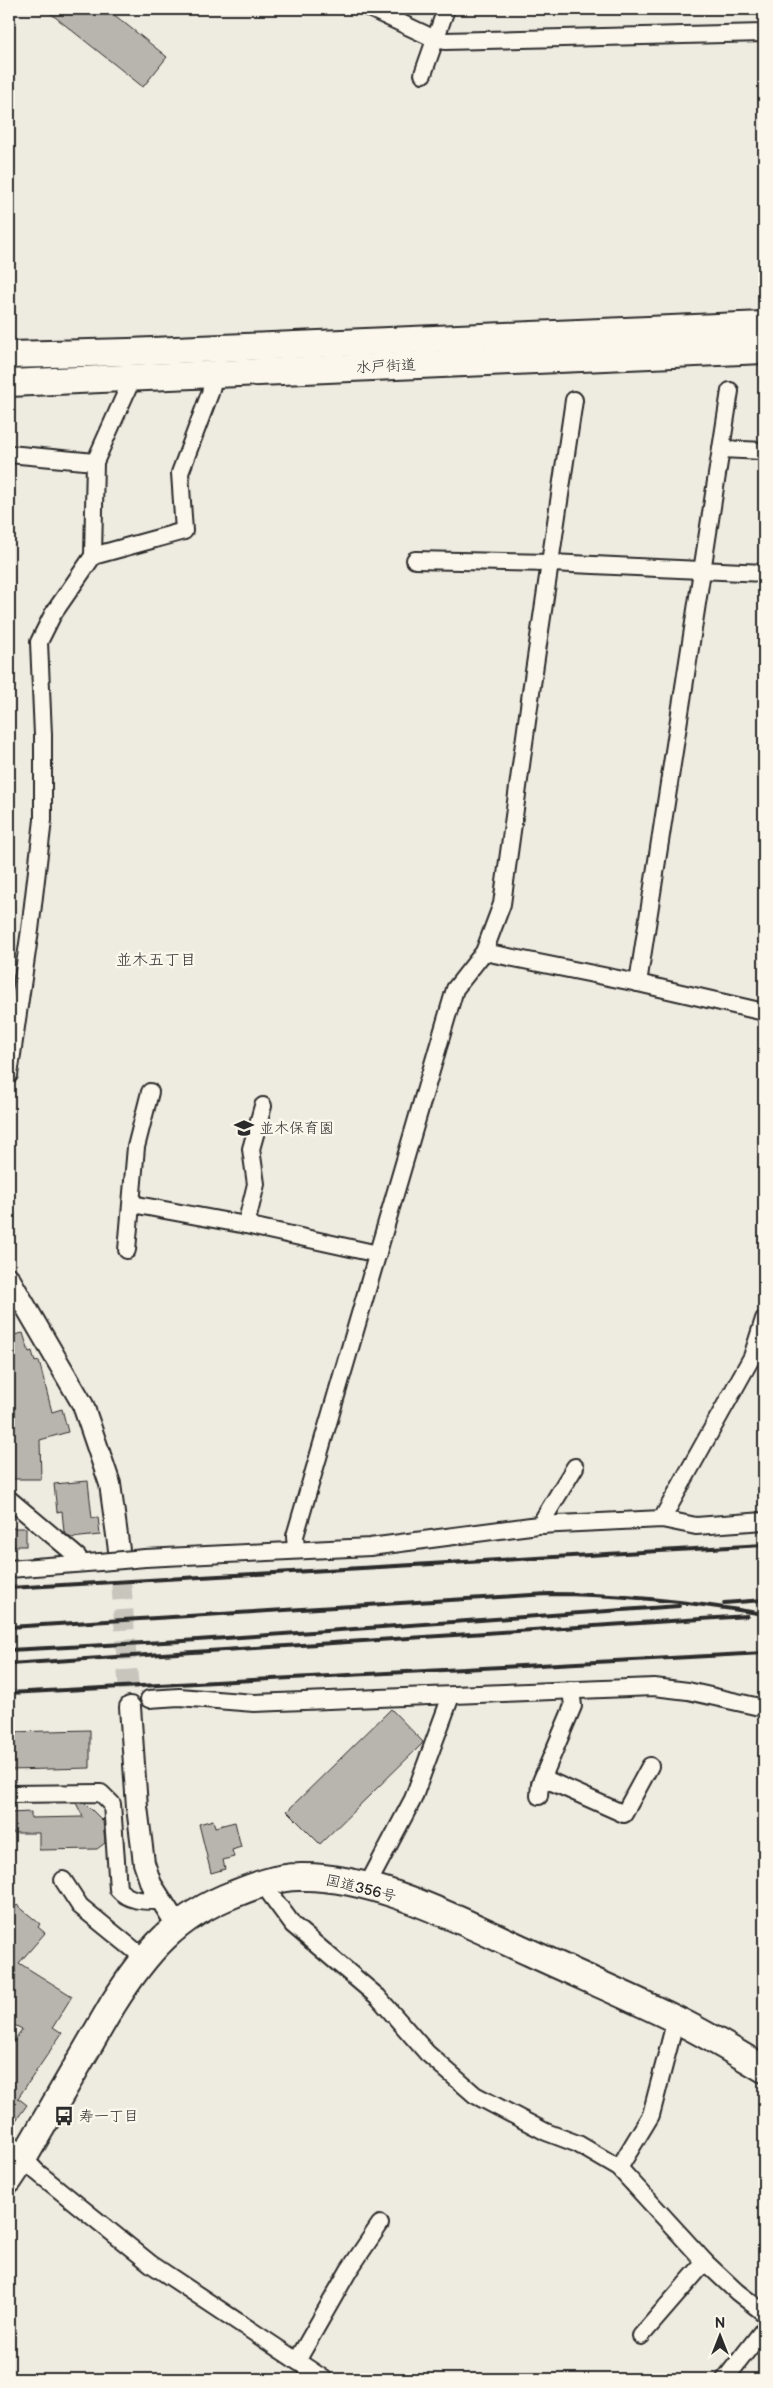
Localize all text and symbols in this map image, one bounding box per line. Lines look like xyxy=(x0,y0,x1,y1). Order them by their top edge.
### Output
street label: 水戸街道 xyxy=(356,355,416,378)
district label: 並木五丁目 xyxy=(116,951,196,970)
school or university icon: 並木保育園 xyxy=(233,1117,255,1139)
place label: 並木保育園 xyxy=(259,1119,334,1138)
street label: 国道356号 xyxy=(324,1871,398,1906)
bus stop icon: 寿一丁目 xyxy=(53,2105,75,2127)
place label: 寿一丁目 xyxy=(79,2107,139,2126)
north arrow xyxy=(696,2310,746,2360)
text: N xyxy=(715,2315,725,2332)

